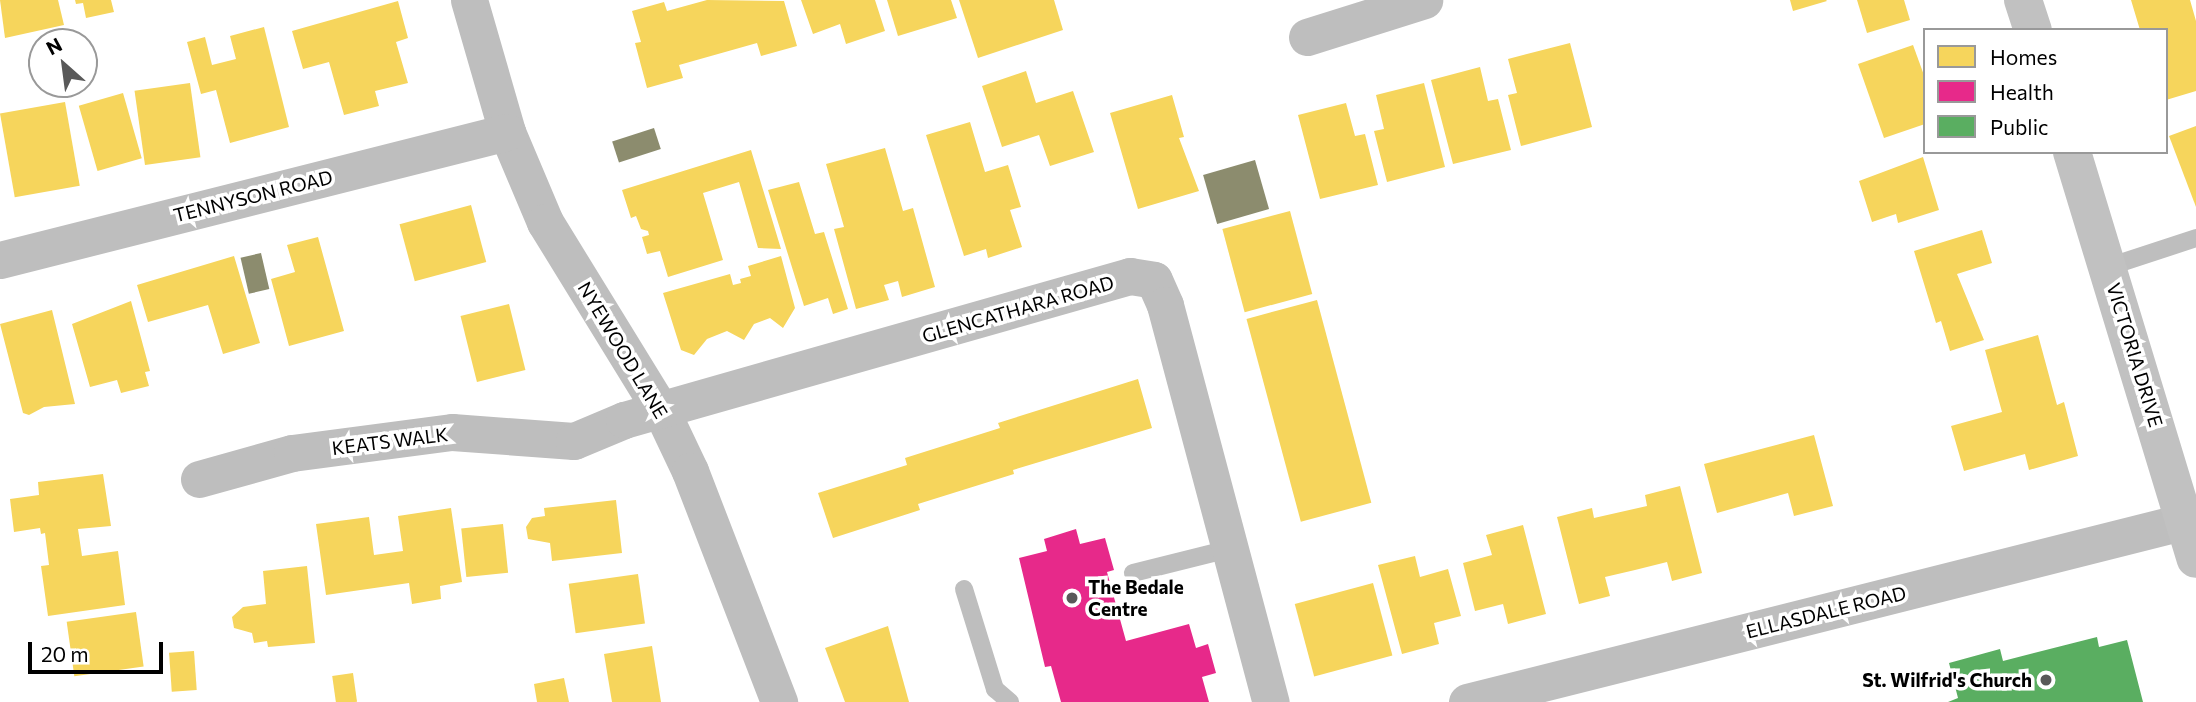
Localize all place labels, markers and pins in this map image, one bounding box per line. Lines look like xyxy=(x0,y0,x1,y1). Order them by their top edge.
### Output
place label: The Bedale Centre xyxy=(1088,576,1184,620)
marker: The Bedale Centre xyxy=(1062,588,1082,608)
place label: St. Wilfrid's Church xyxy=(1862,669,2032,691)
marker: St. Wilfrid's Church xyxy=(2038,672,2054,688)

